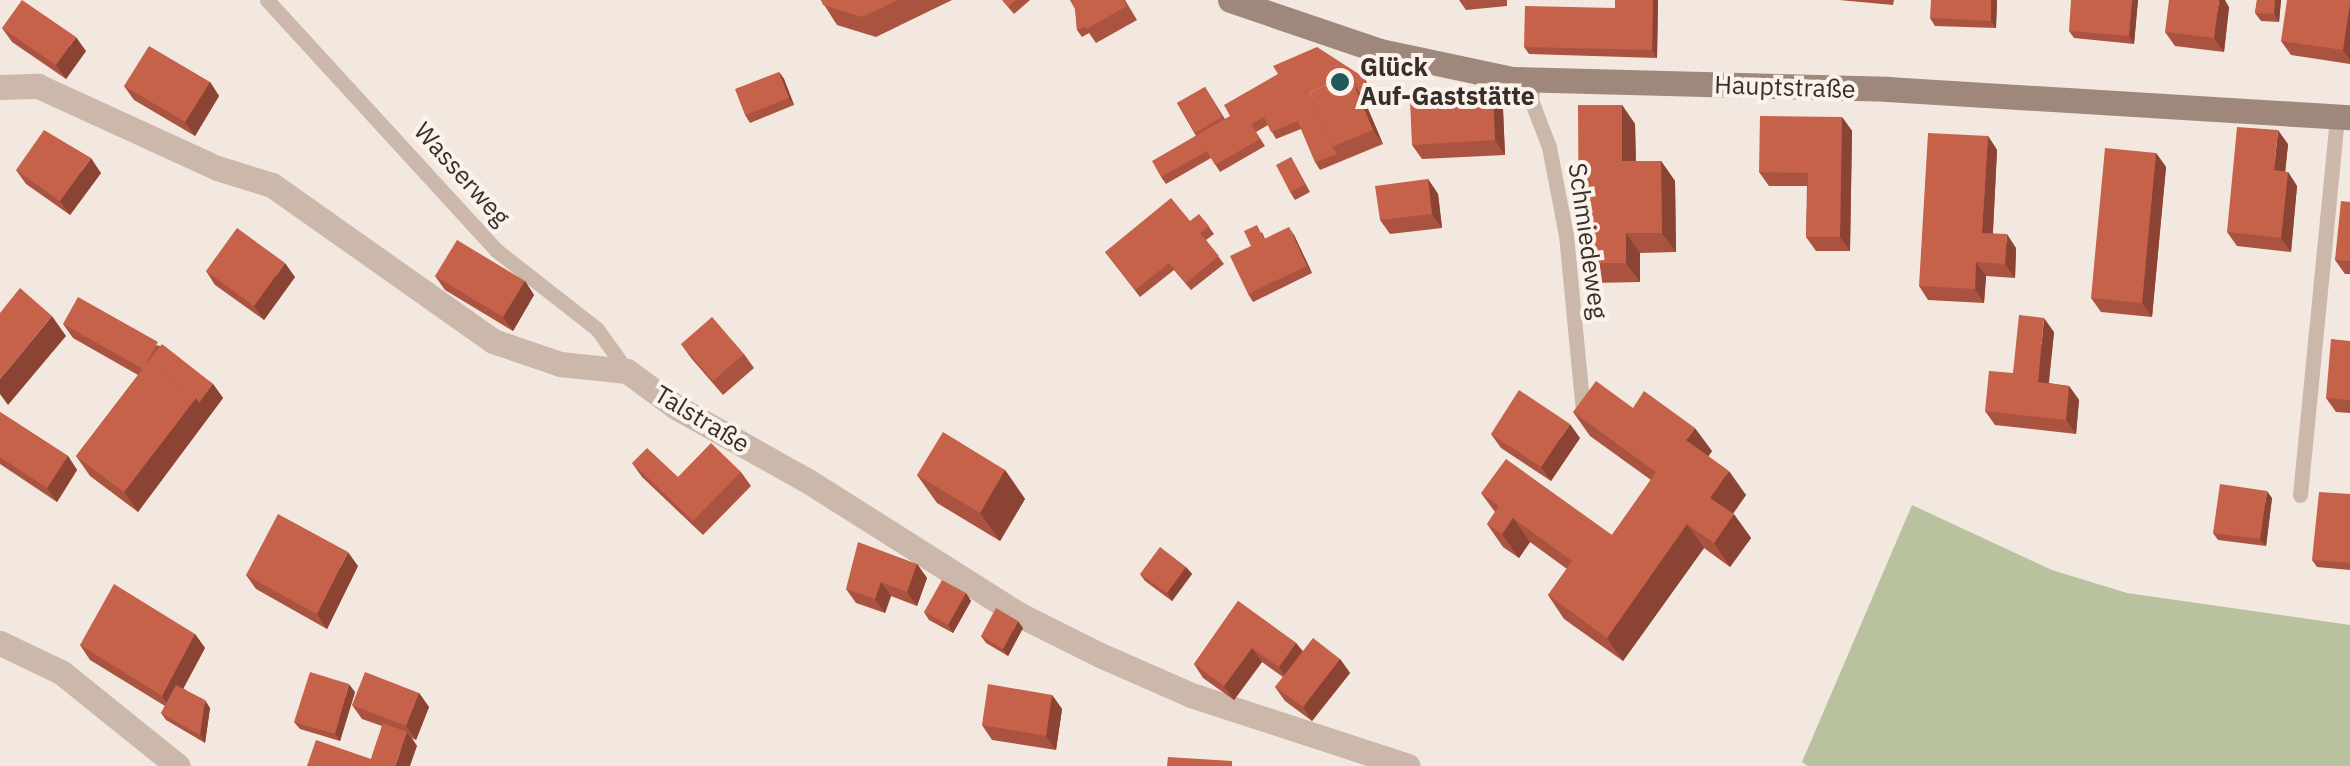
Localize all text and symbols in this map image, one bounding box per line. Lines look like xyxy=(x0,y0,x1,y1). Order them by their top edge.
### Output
place label: Glück Auf-Gaststätte xyxy=(1360,53,1535,112)
street label: Hauptstraße xyxy=(1714,70,1856,104)
marker: Glück Auf-Gaststätte xyxy=(1329,71,1351,93)
street label: Wasserweg xyxy=(408,116,516,232)
street label: Schmiedeweg xyxy=(1562,161,1614,321)
street label: Talstraße xyxy=(649,379,755,459)

